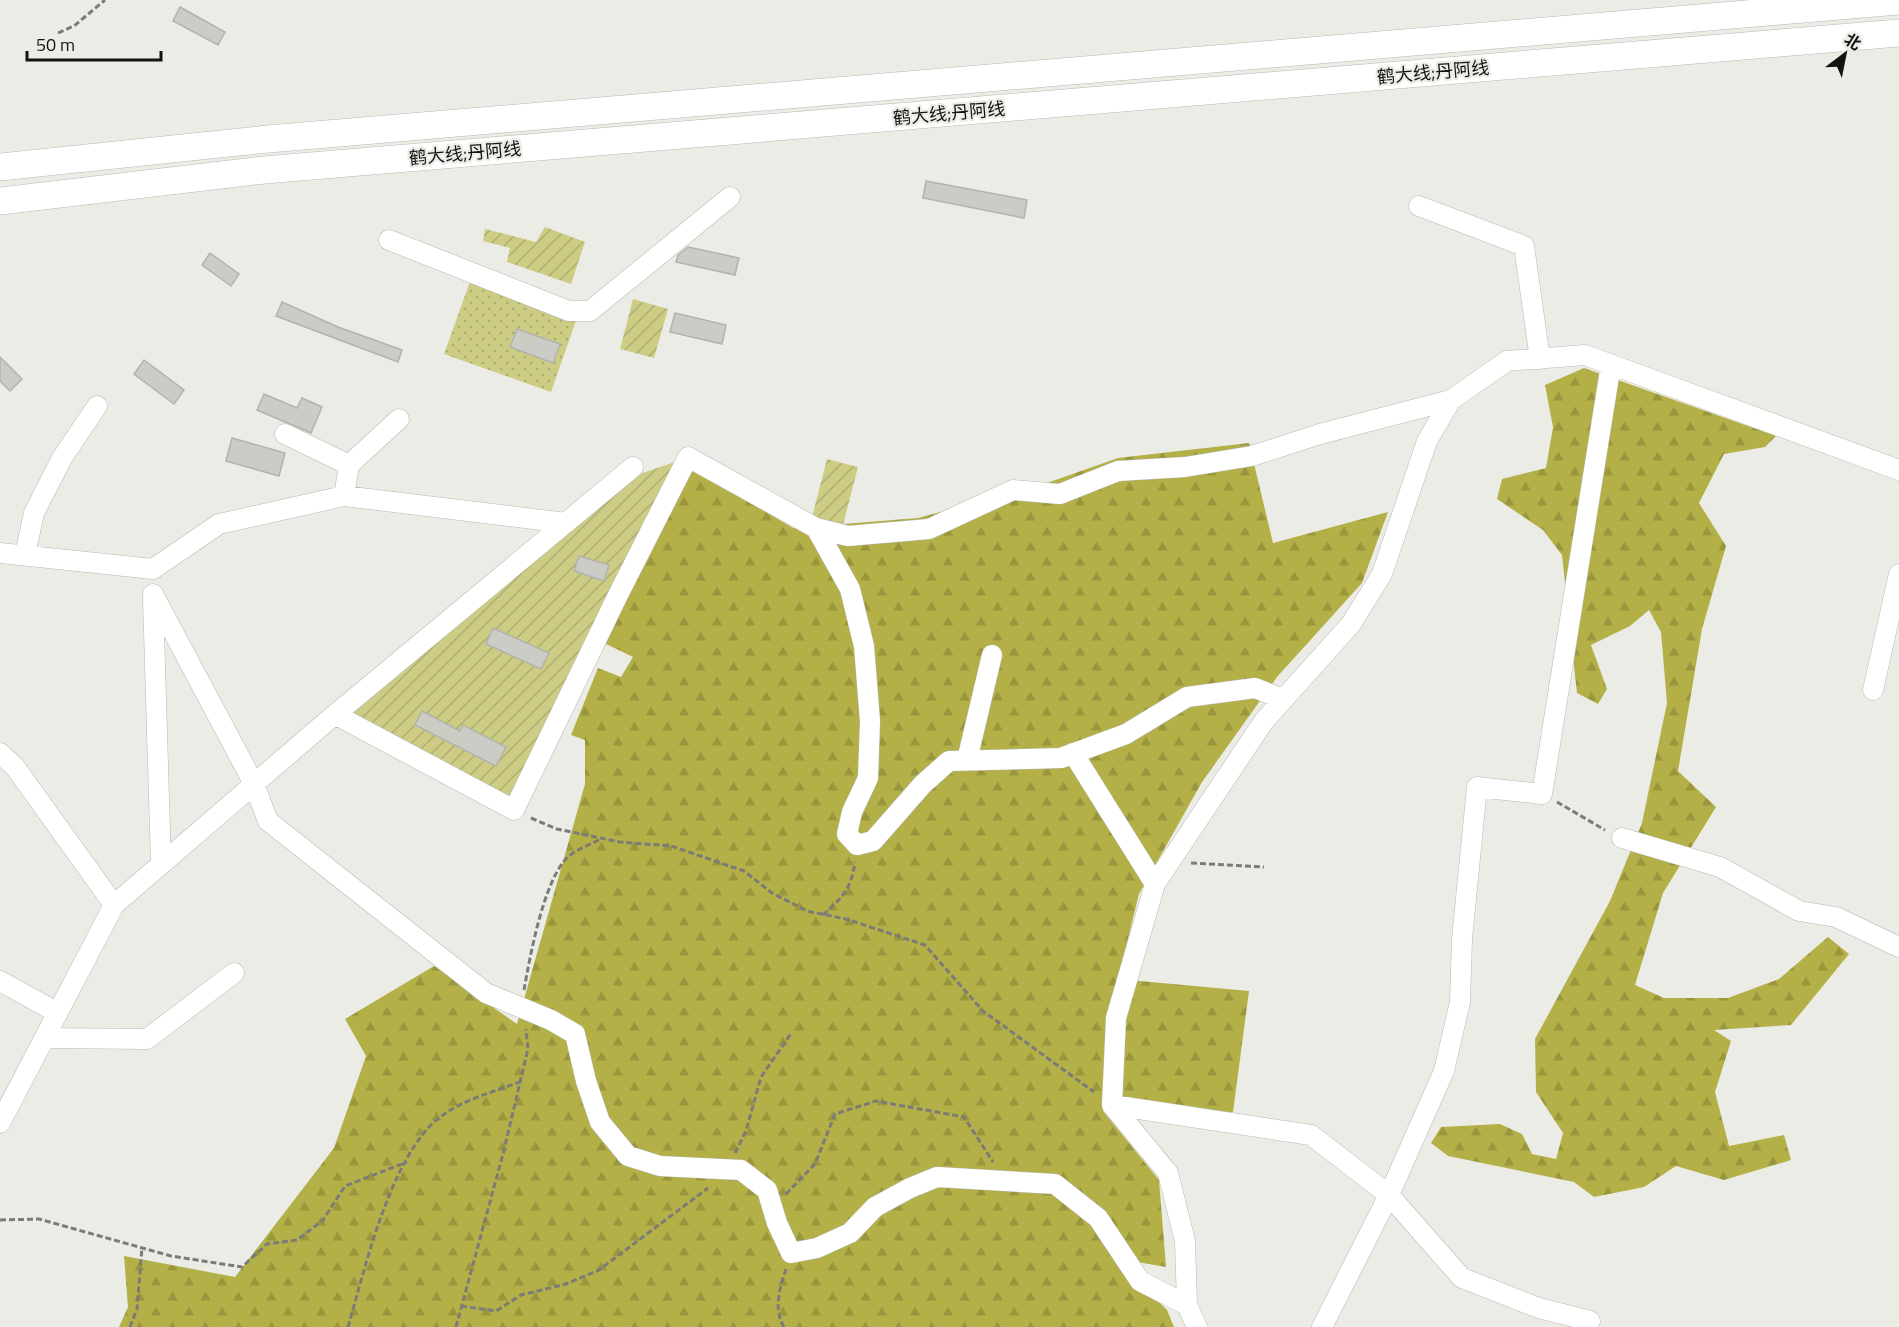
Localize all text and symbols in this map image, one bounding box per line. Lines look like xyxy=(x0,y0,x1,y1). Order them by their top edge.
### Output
scale bar xyxy=(27,24,160,62)
north arrow xyxy=(1815,24,1875,84)
text: 北 xyxy=(1840,27,1866,56)
text: 50 m xyxy=(36,31,75,58)
street label: 鹤大线;丹阿线 xyxy=(1376,54,1490,90)
street label: 鹤大线;丹阿线 xyxy=(892,95,1006,131)
street label: 鹤大线;丹阿线 xyxy=(408,135,522,171)

